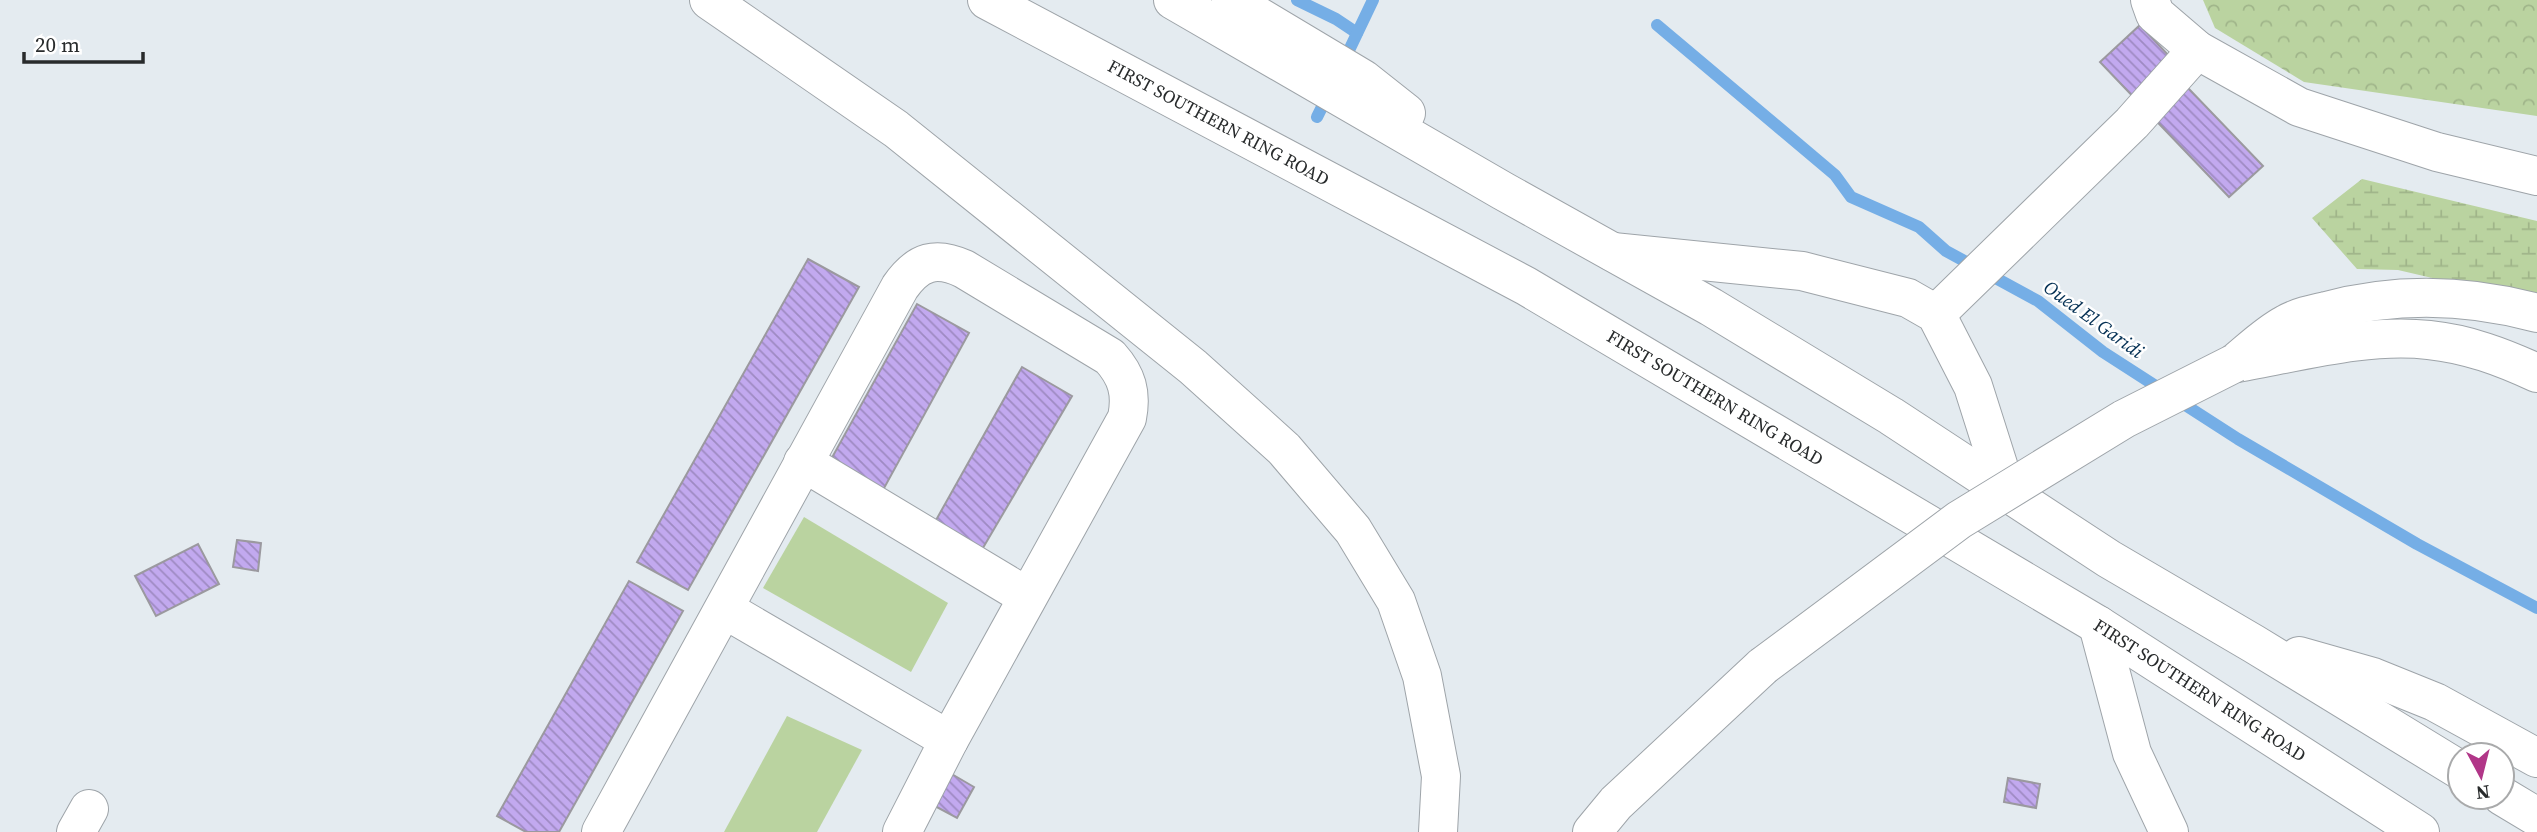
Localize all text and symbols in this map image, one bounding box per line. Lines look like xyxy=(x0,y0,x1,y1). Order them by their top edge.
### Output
scale bar xyxy=(24,21,144,65)
text: 20 m xyxy=(35,30,80,59)
street label: FIRST SOUTHERN RING ROAD xyxy=(1103,53,1334,191)
water label: Oued El Garidi xyxy=(2039,274,2149,364)
street label: FIRST SOUTHERN RING ROAD xyxy=(1602,324,1828,472)
street label: FIRST SOUTHERN RING ROAD xyxy=(2089,612,2311,767)
north arrow xyxy=(2446,741,2516,811)
text: N xyxy=(2474,779,2492,807)

